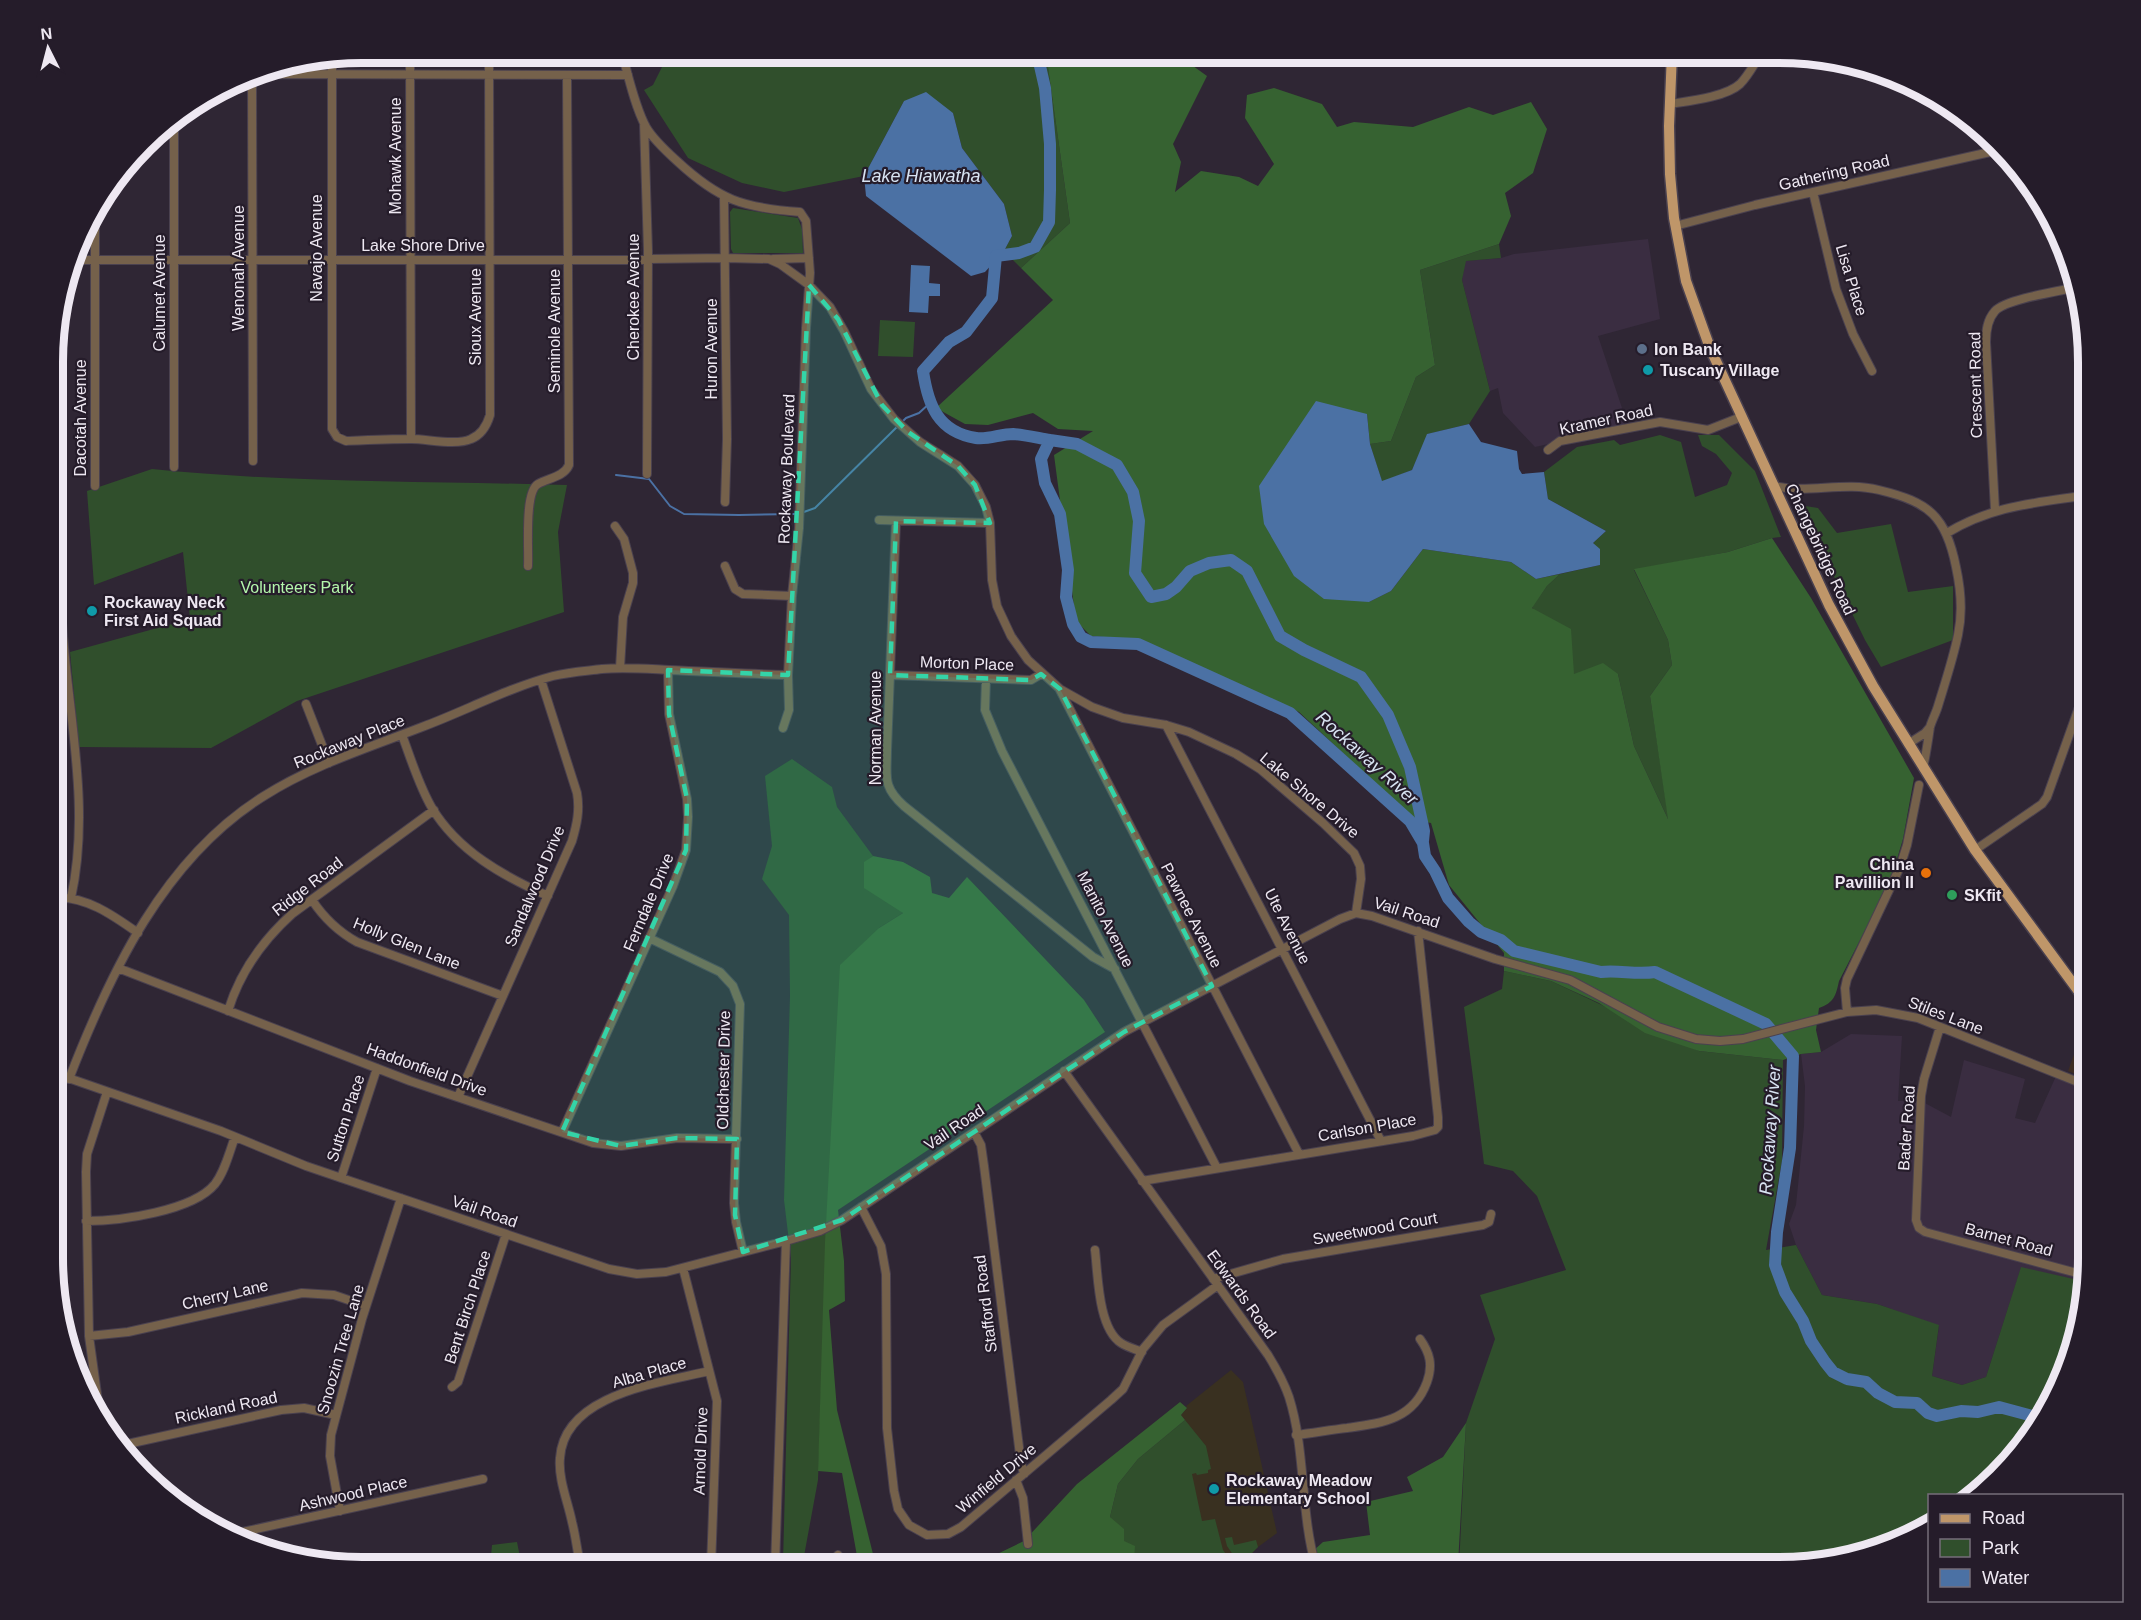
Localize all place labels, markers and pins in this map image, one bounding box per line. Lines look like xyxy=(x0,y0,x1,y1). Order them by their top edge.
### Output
place label: Ion Bank xyxy=(1654,341,1722,358)
marker: Ion Bank xyxy=(1635,342,1649,356)
place label: Tuscany Village xyxy=(1660,362,1780,379)
marker: Tuscany Village xyxy=(1641,363,1655,377)
place label: Rockaway Neck First Aid Squad xyxy=(104,594,225,629)
marker: Rockaway Neck First Aid Squad xyxy=(85,604,99,618)
place label: China Pavillion II xyxy=(1835,856,1914,891)
marker: China Pavillion II xyxy=(1919,866,1933,880)
place label: SKfit xyxy=(1964,887,2002,904)
marker: SKfit xyxy=(1945,888,1959,902)
place label: Rockaway Meadow Elementary School xyxy=(1226,1472,1372,1507)
marker: Rockaway Meadow Elementary School xyxy=(1207,1482,1221,1496)

